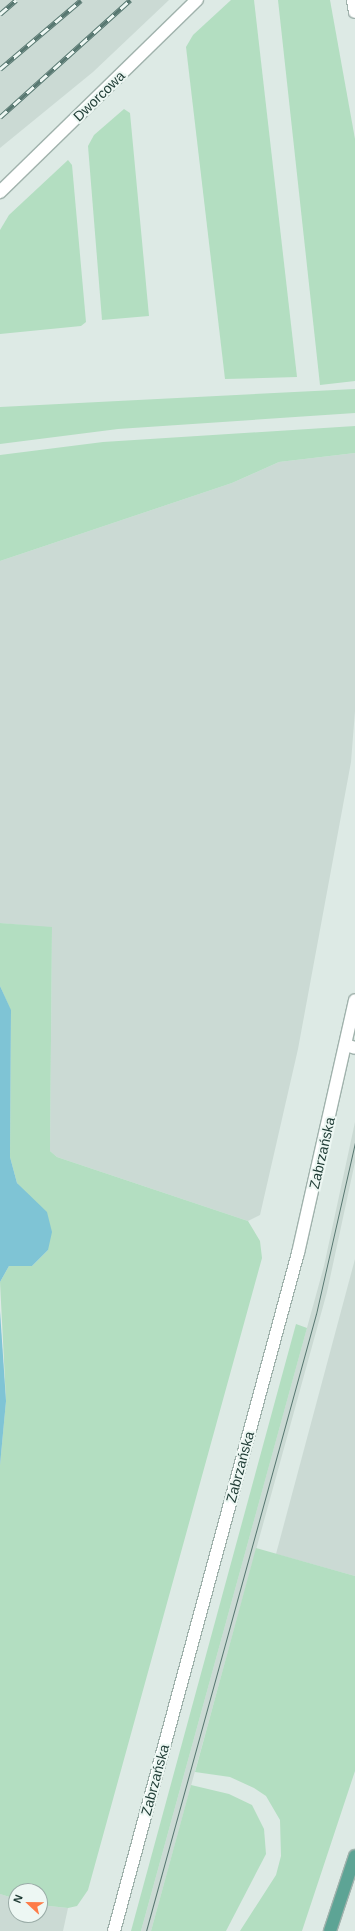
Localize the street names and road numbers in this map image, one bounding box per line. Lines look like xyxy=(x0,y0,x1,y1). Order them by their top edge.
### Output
street label: Dworcowa xyxy=(70,67,128,125)
street label: Zabrzańska xyxy=(306,1115,338,1191)
street label: Zabrzańska xyxy=(222,1429,258,1505)
street label: Zabrzańska xyxy=(137,1742,173,1818)

